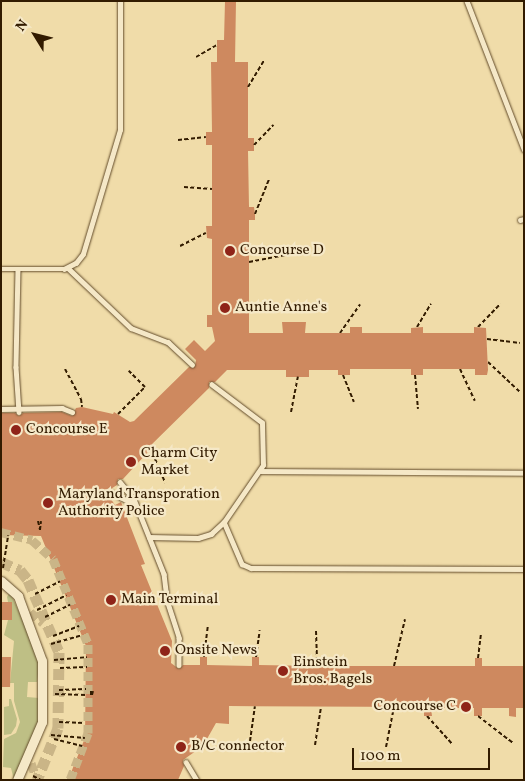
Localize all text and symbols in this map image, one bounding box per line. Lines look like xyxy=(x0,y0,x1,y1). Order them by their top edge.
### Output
north arrow xyxy=(10,10,60,60)
text: N xyxy=(12,16,33,36)
place label: Concourse D xyxy=(240,242,324,260)
marker: Concourse D xyxy=(224,245,236,257)
place label: Auntie Anne's xyxy=(235,299,327,317)
marker: Auntie Anne's xyxy=(219,302,231,314)
place label: Concourse E xyxy=(26,421,108,439)
marker: Concourse E xyxy=(10,424,22,436)
place label: Charm City Market xyxy=(141,444,217,479)
marker: Charm City Market xyxy=(125,456,137,468)
place label: Maryland Transporation Authority Police xyxy=(58,485,220,520)
marker: Maryland Transporation Authority Police xyxy=(42,497,54,509)
place label: Main Terminal xyxy=(121,591,219,609)
marker: Main Terminal xyxy=(105,594,117,606)
place label: Onsite News xyxy=(175,642,257,660)
marker: Onsite News xyxy=(159,645,171,657)
place label: Einstein Bros. Bagels xyxy=(293,653,372,688)
marker: Einstein Bros. Bagels xyxy=(277,665,289,677)
place label: Concourse C xyxy=(374,698,456,716)
marker: Concourse C xyxy=(460,701,472,713)
place label: B/C connector xyxy=(191,738,284,756)
scale bar xyxy=(355,738,492,770)
marker: B/C connector xyxy=(175,741,187,753)
text: 100 m xyxy=(360,746,400,767)

